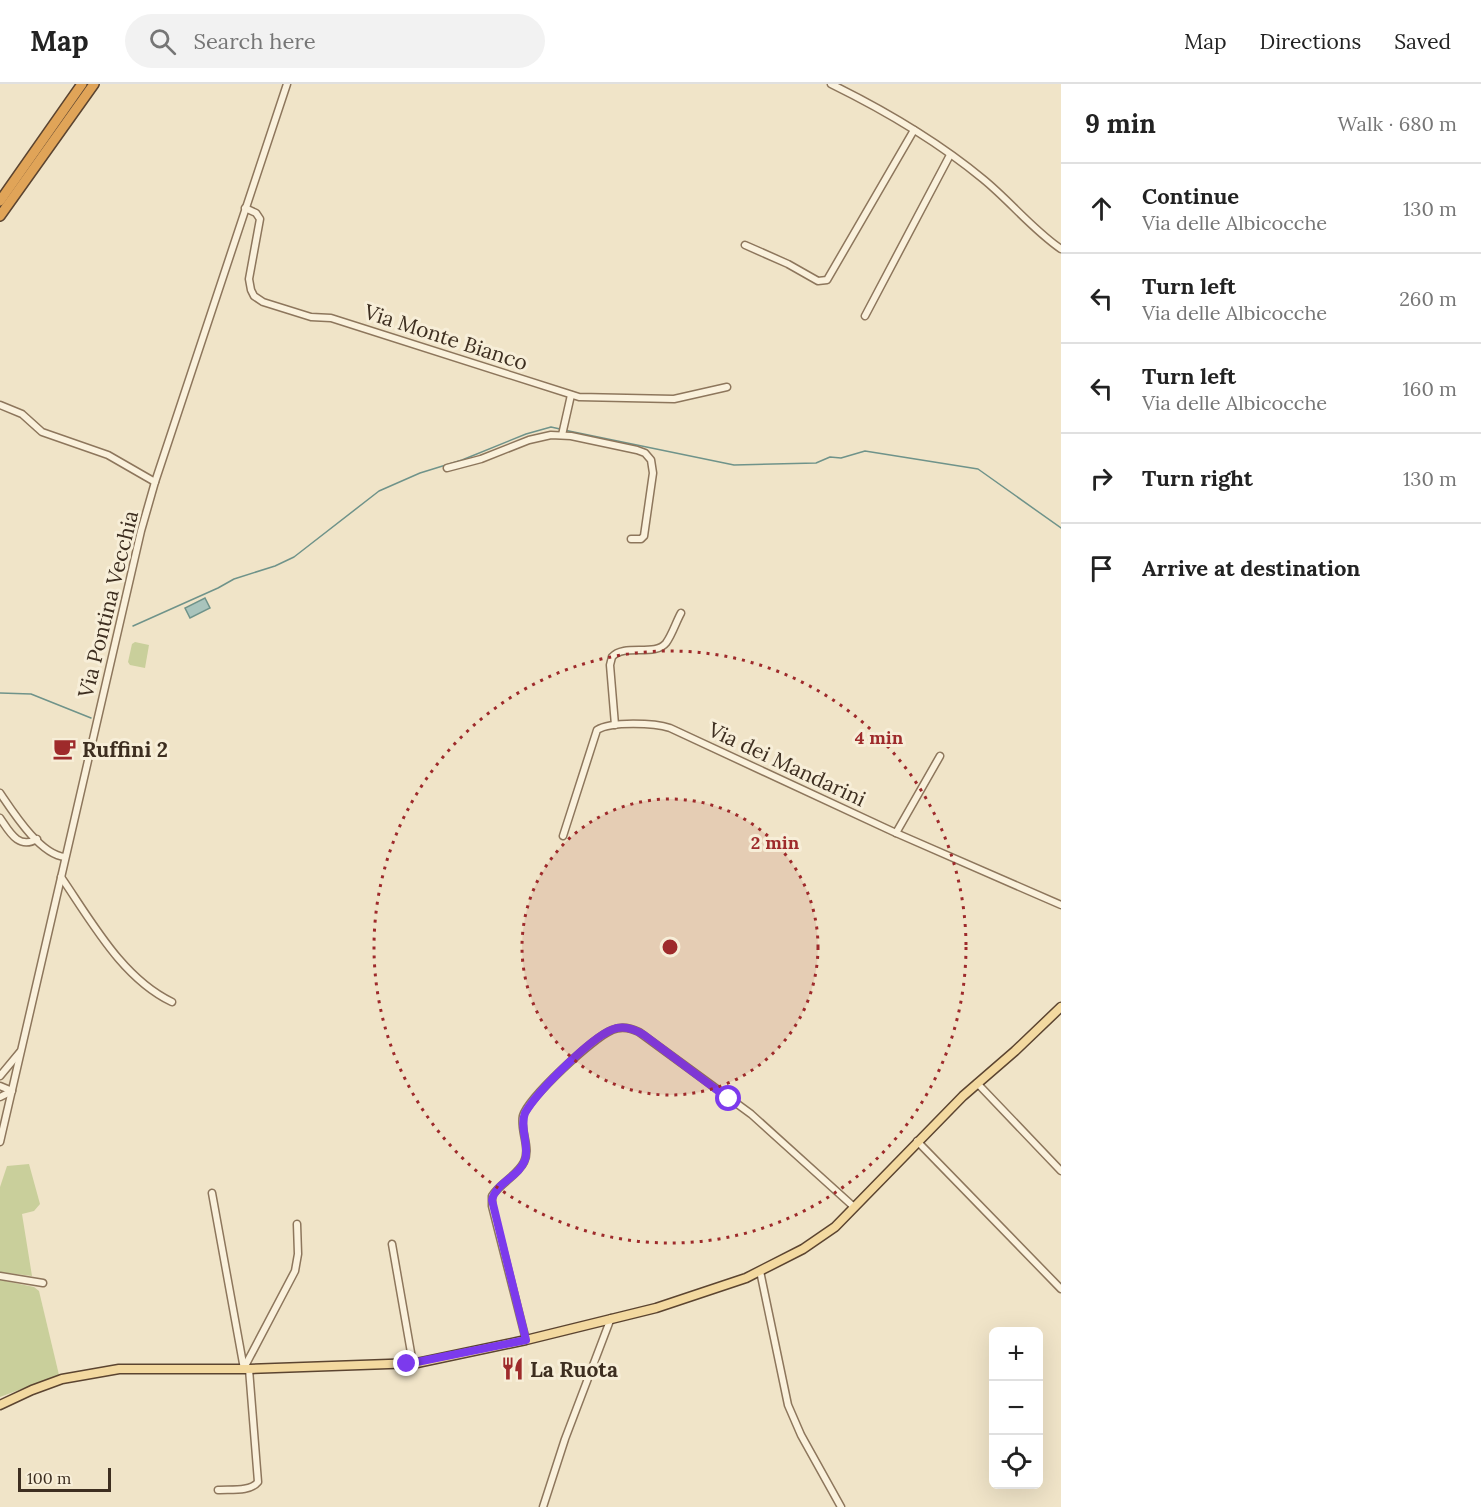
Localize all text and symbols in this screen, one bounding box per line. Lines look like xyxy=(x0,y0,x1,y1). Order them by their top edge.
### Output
search box xyxy=(125,14,545,68)
text: Map xyxy=(30,23,89,59)
icon: search xyxy=(146,25,179,58)
text: Search here xyxy=(194,27,316,55)
text: Map xyxy=(1184,28,1227,55)
text: Directions xyxy=(1260,28,1361,55)
text: Saved xyxy=(1394,28,1451,55)
text: 9 min xyxy=(1085,107,1156,140)
text: Walk · 680 m xyxy=(1338,111,1457,136)
text: Continue xyxy=(1142,182,1239,210)
icon: ahead xyxy=(1085,192,1118,225)
text: 130 m xyxy=(1403,196,1457,221)
text: Via delle Albicocche xyxy=(1142,210,1327,235)
text: Turn left xyxy=(1142,272,1236,300)
icon: left xyxy=(1085,282,1118,315)
text: 260 m xyxy=(1399,286,1457,311)
street label: Via Monte Bianco xyxy=(360,298,531,376)
text: Via delle Albicocche xyxy=(1142,300,1327,325)
text: Turn left xyxy=(1142,362,1236,390)
icon: left xyxy=(1085,372,1118,405)
text: 160 m xyxy=(1403,376,1457,401)
text: Via delle Albicocche xyxy=(1142,390,1327,415)
icon: right xyxy=(1085,462,1118,495)
text: Turn right xyxy=(1142,464,1253,492)
text: 130 m xyxy=(1403,466,1457,491)
street label: Via Pontina Vecchia xyxy=(71,507,144,701)
icon: arrive xyxy=(1085,552,1118,585)
text: Arrive at destination xyxy=(1142,554,1360,582)
street label: Via dei Mandarini xyxy=(703,715,870,812)
text: 4 min xyxy=(855,726,904,749)
cafe icon: Ruffini 2 xyxy=(51,736,77,762)
place label: Ruffini 2 xyxy=(82,736,168,763)
text: 2 min xyxy=(751,831,800,854)
centre of rings xyxy=(660,937,680,957)
route start xyxy=(715,1085,741,1111)
map controls xyxy=(989,1327,1043,1489)
button: + xyxy=(989,1327,1043,1381)
route end xyxy=(393,1350,419,1376)
restaurant icon: La Ruota xyxy=(499,1356,525,1382)
place label: La Ruota xyxy=(530,1356,618,1383)
button: − xyxy=(989,1381,1043,1435)
button: locate xyxy=(989,1435,1043,1489)
scale bar xyxy=(18,1465,111,1492)
text: 100 m xyxy=(27,1468,71,1488)

